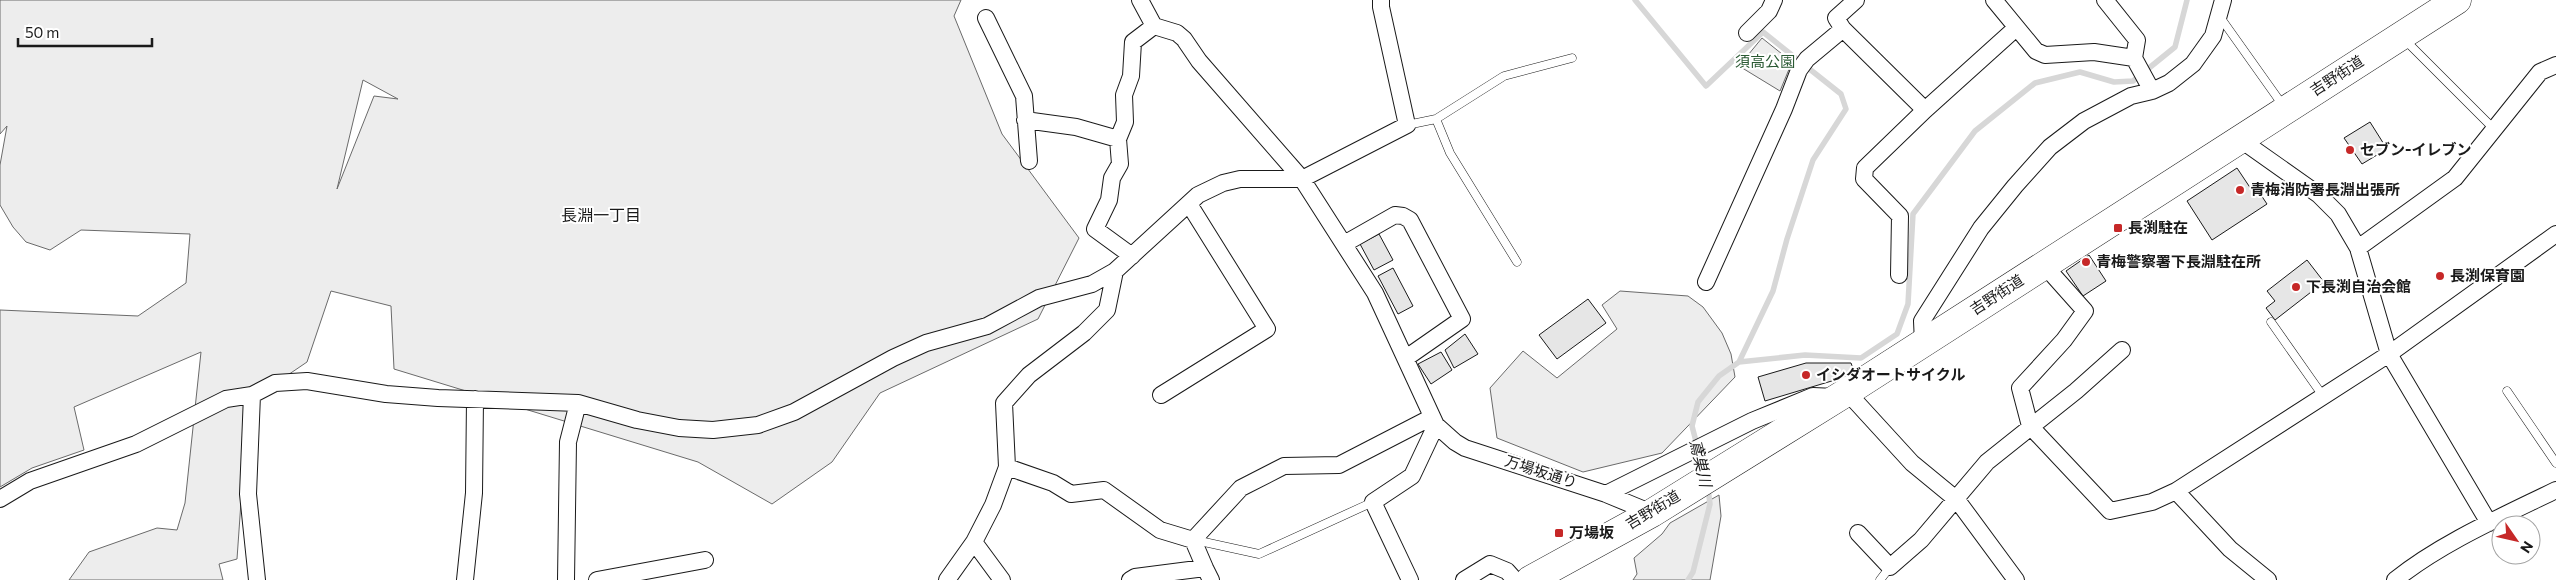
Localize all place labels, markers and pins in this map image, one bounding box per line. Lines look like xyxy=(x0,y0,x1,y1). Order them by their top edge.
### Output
place label: セブン-イレブン xyxy=(2360,140,2471,158)
marker: セブン-イレブン xyxy=(2344,144,2356,156)
place label: 青梅消防署長淵出張所 xyxy=(2250,180,2400,198)
marker: 青梅消防署長淵出張所 xyxy=(2234,184,2246,196)
place label: 長渕駐在 xyxy=(2128,218,2188,236)
marker: 長渕駐在 xyxy=(2112,222,2124,234)
place label: 青梅警察署下長淵駐在所 xyxy=(2096,252,2261,270)
marker: 青梅警察署下長淵駐在所 xyxy=(2080,256,2092,268)
place label: 長渕保育園 xyxy=(2450,266,2525,284)
marker: 長渕保育園 xyxy=(2434,270,2446,282)
place label: 下長渕自治会館 xyxy=(2306,277,2411,295)
marker: 下長渕自治会館 xyxy=(2290,281,2302,293)
place label: イシダオートサイクル xyxy=(1816,365,1965,383)
marker: イシダオートサイクル xyxy=(1800,369,1812,381)
place label: 万場坂 xyxy=(1569,523,1614,541)
marker: 万場坂 xyxy=(1553,527,1565,539)

